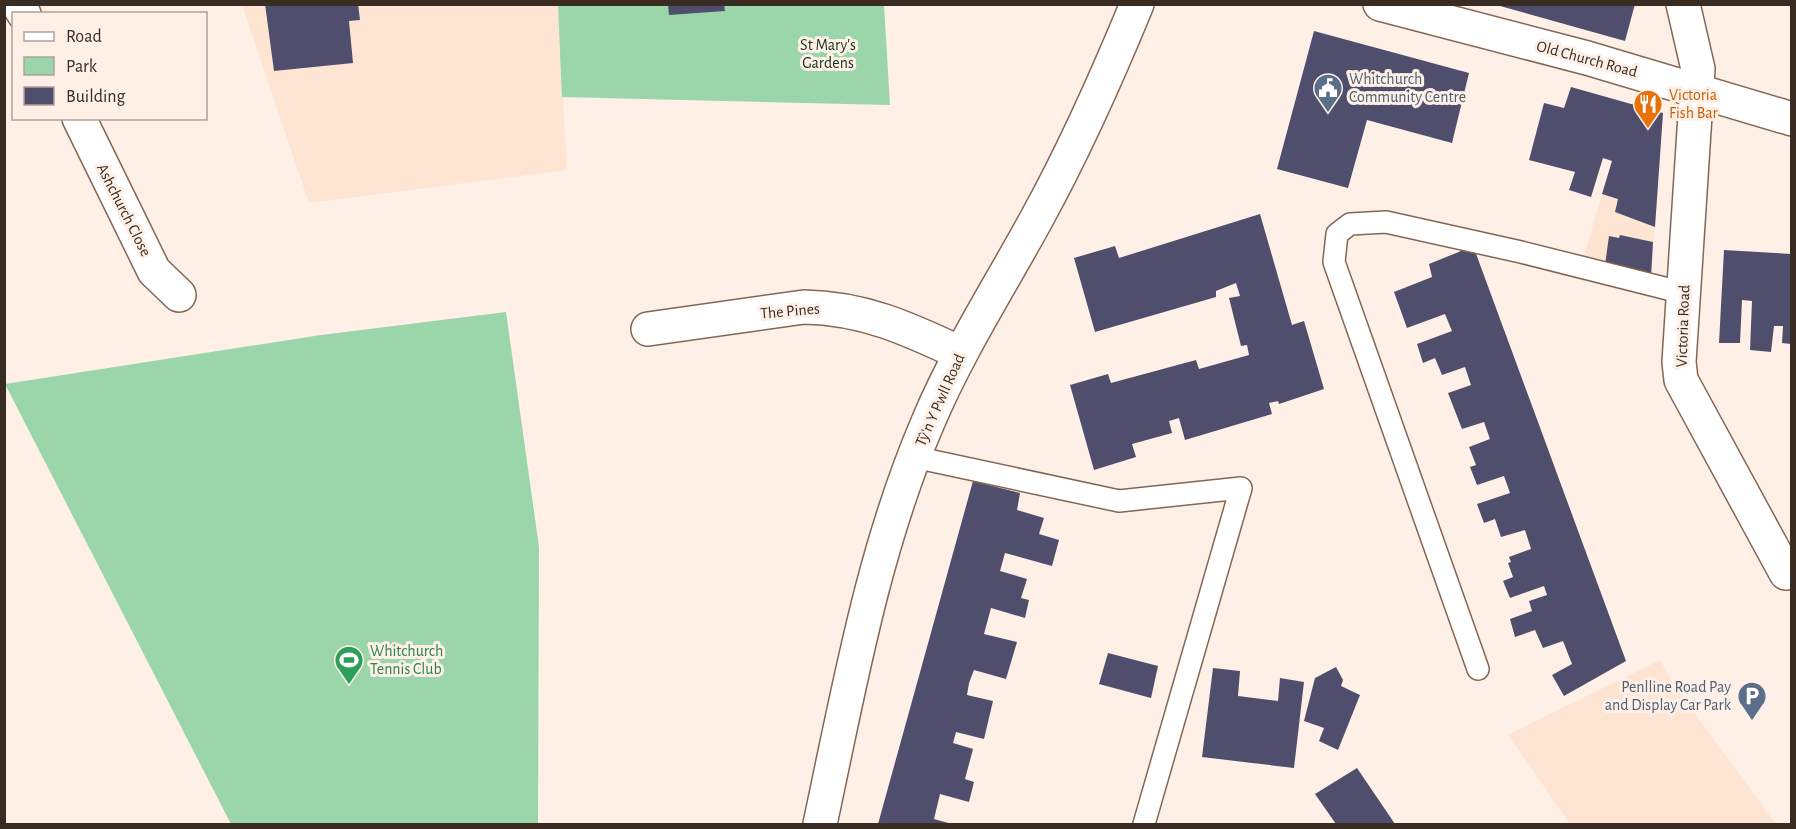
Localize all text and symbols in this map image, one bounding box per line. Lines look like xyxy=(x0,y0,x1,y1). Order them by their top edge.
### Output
legend xyxy=(12,12,207,120)
text: Road xyxy=(66,28,102,46)
park label: St Mary's Gardens xyxy=(800,37,856,71)
street label: Old Church Road xyxy=(1535,38,1639,80)
text: Park xyxy=(66,58,98,76)
place label: Whitchurch Community Centre xyxy=(1349,71,1466,106)
public building icon: Whitchurch Community Centre xyxy=(1312,72,1344,114)
place label: Victoria Fish Bar xyxy=(1669,87,1719,121)
text: Building xyxy=(66,88,126,106)
restaurant icon: Victoria Fish Bar xyxy=(1632,88,1664,130)
street label: Ashchurch Close xyxy=(94,161,154,259)
street label: Victoria Road xyxy=(1674,284,1692,368)
street label: The Pines xyxy=(760,300,821,322)
street label: Tŷ'n Y Pwll Road xyxy=(912,351,968,449)
place label: Whitchurch Tennis Club xyxy=(370,643,443,677)
sports icon: Whitchurch Tennis Club xyxy=(333,644,365,686)
place label: Penlline Road Pay and Display Car Park xyxy=(1605,679,1732,714)
parking icon: Penlline Road Pay and Display Car Park xyxy=(1736,680,1768,722)

